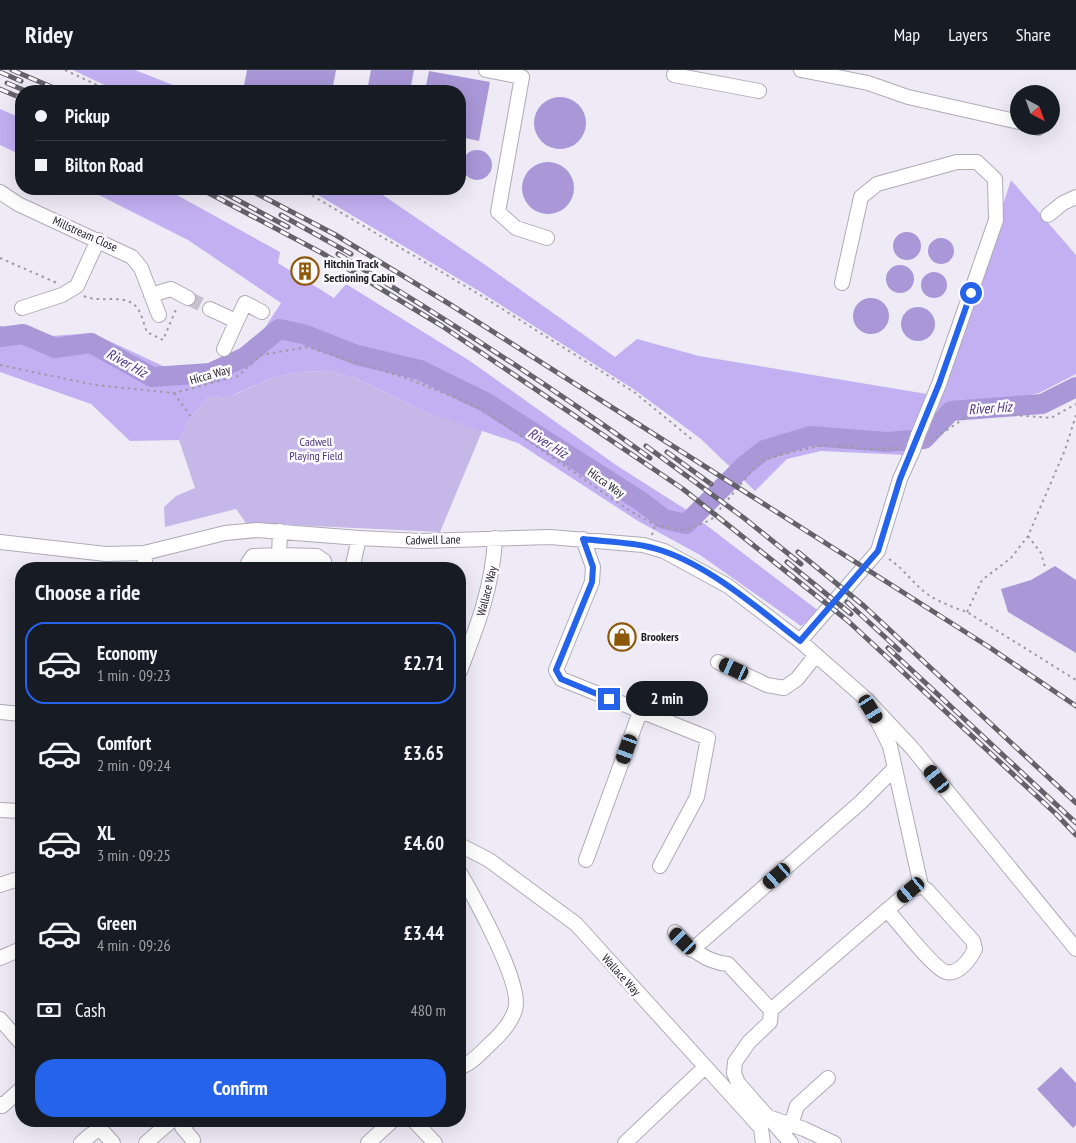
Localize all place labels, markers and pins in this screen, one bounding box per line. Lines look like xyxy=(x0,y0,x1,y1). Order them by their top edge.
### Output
building icon: Hitchin Track Sectioning Cabin xyxy=(290,256,320,286)
place label: Hitchin Track Sectioning Cabin xyxy=(324,256,395,285)
shop icon: Brookers xyxy=(607,622,637,652)
place label: Brookers xyxy=(641,629,679,644)

